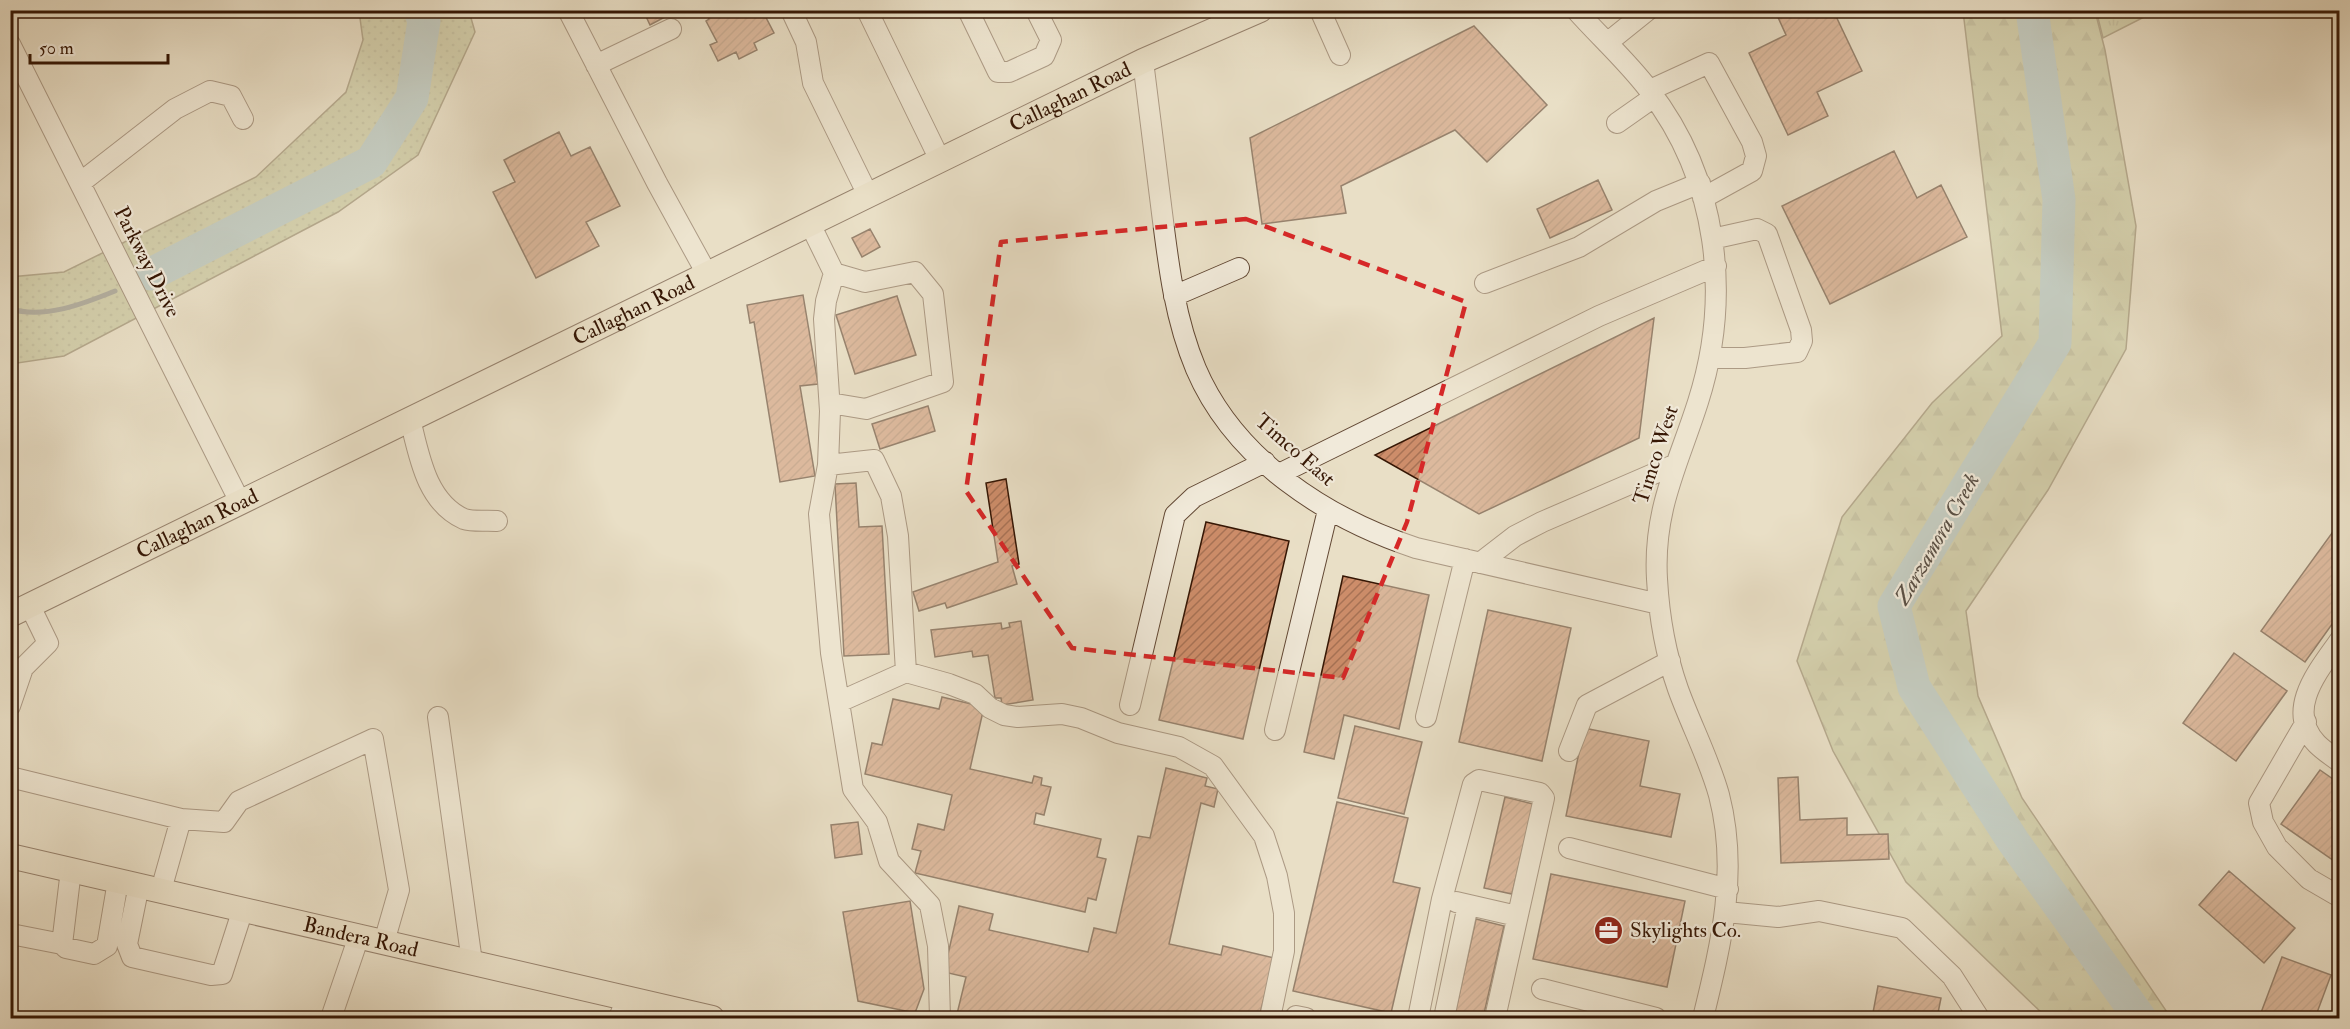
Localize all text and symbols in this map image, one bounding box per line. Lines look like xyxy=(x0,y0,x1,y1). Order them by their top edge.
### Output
scale bar xyxy=(30,27,168,65)
text: 50 m xyxy=(39,37,74,60)
street label: Callaghan Road xyxy=(1005,55,1136,138)
street label: Parkway Drive xyxy=(107,202,187,322)
street label: Callaghan Road xyxy=(568,269,700,351)
street label: Timco West xyxy=(1627,402,1685,508)
street label: Timco East xyxy=(1249,408,1341,492)
water label: Zarzamora Creek xyxy=(1888,468,1986,610)
street label: Callaghan Road xyxy=(131,482,263,565)
street label: Bandera Road xyxy=(301,911,422,963)
office icon: Skylights Co. xyxy=(1593,914,1625,946)
place label: Skylights Co. xyxy=(1630,917,1741,944)

